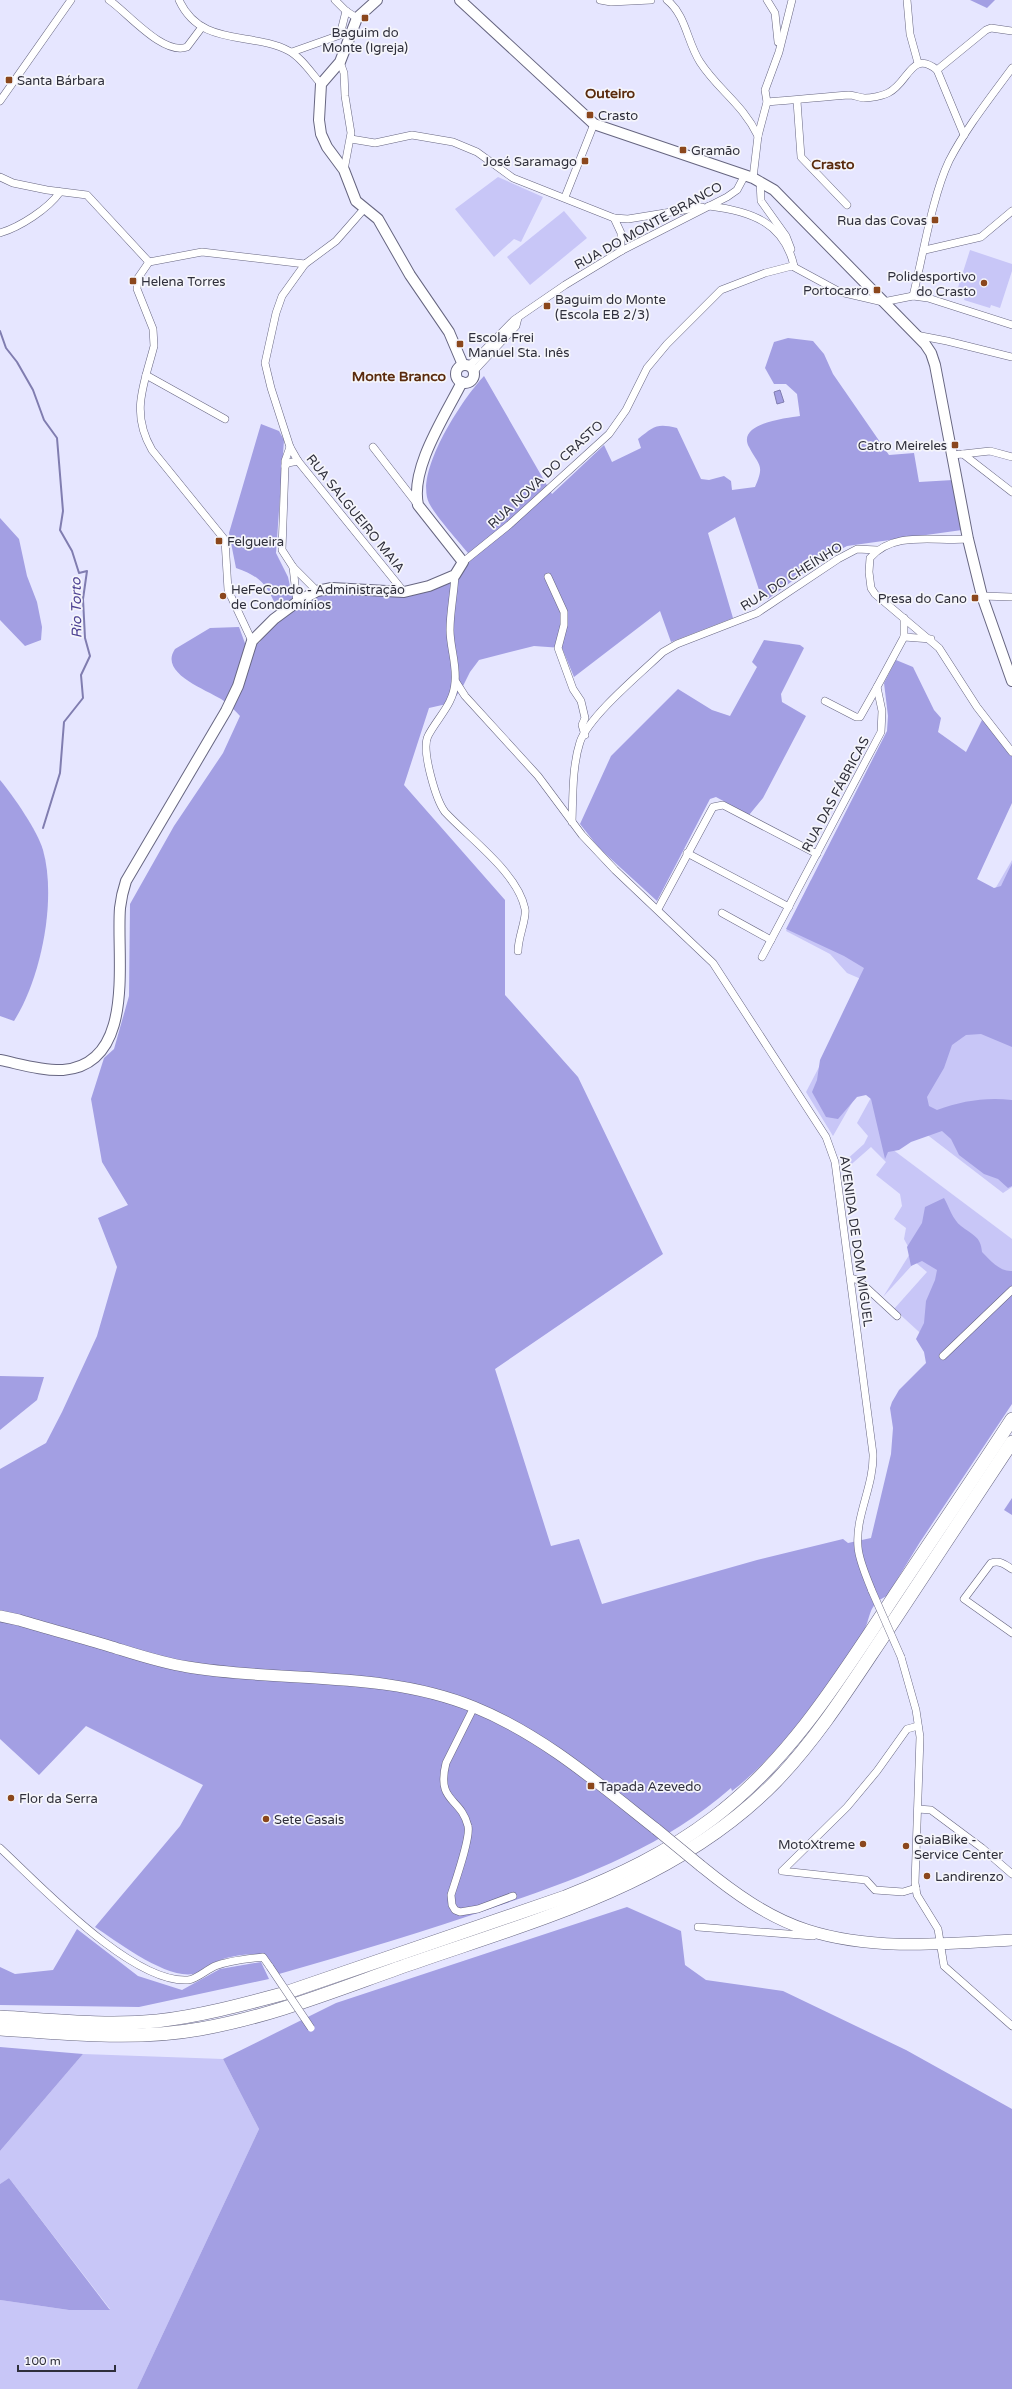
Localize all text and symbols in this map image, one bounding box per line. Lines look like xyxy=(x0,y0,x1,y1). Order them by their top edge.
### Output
marker: Baguim do Monte (Igreja) xyxy=(360,13,370,23)
place label: Baguim do Monte (Igreja) xyxy=(322,25,408,56)
place label: Santa Bárbara xyxy=(17,73,105,89)
marker: Santa Bárbara xyxy=(4,75,14,85)
district label: Outeiro xyxy=(585,85,636,102)
place label: Crasto xyxy=(598,108,638,124)
marker: Crasto xyxy=(585,110,595,120)
place label: Gramão xyxy=(691,143,740,159)
marker: Gramão xyxy=(678,145,688,155)
place label: José Saramago xyxy=(483,154,577,170)
marker: José Saramago xyxy=(580,156,590,166)
district label: Crasto xyxy=(811,156,855,173)
street label: RUA DO MONTE BRANCO xyxy=(572,179,725,273)
place label: Rua das Covas xyxy=(837,213,927,229)
marker: Rua das Covas xyxy=(930,215,940,225)
place label: Polidesportivo do Crasto xyxy=(887,269,976,300)
place label: Helena Torres xyxy=(141,274,226,290)
marker: Helena Torres xyxy=(128,276,138,286)
marker: Polidesportivo do Crasto xyxy=(979,278,989,288)
place label: Portocarro xyxy=(803,283,869,299)
marker: Portocarro xyxy=(872,285,882,295)
place label: Baguim do Monte (Escola EB 2/3) xyxy=(555,292,666,323)
marker: Baguim do Monte (Escola EB 2/3) xyxy=(542,301,552,311)
place label: Escola Frei Manuel Sta. Inês xyxy=(468,330,569,361)
marker: Escola Frei Manuel Sta. Inês xyxy=(455,339,465,349)
district label: Monte Branco xyxy=(352,368,447,385)
street label: RUA NOVA DO CRASTO xyxy=(485,417,607,532)
place label: Catro Meireles xyxy=(858,438,947,454)
marker: Catro Meireles xyxy=(950,440,960,450)
street label: RUA SALGUEIRO MAIA xyxy=(303,451,408,576)
place label: Felgueira xyxy=(227,534,284,550)
marker: Felgueira xyxy=(214,536,224,546)
street label: RUA DO CHEÍNHO xyxy=(738,539,846,615)
water label: Rio Torto xyxy=(67,576,86,639)
place label: HeFeCondo - Administração de Condomínios xyxy=(231,582,405,613)
marker: HeFeCondo - Administração de Condomínios xyxy=(218,591,228,601)
place label: Presa do Cano xyxy=(878,591,967,607)
marker: Presa do Cano xyxy=(970,593,980,603)
street label: RUA DAS FÁBRICAS xyxy=(799,734,873,855)
street label: AVENIDA DE DOM MIGUEL xyxy=(836,1155,876,1328)
place label: Tapada Azevedo xyxy=(599,1779,701,1795)
marker: Tapada Azevedo xyxy=(586,1781,596,1791)
place label: Flor da Serra xyxy=(19,1791,98,1807)
marker: Flor da Serra xyxy=(6,1793,16,1803)
place label: Sete Casais xyxy=(274,1812,344,1828)
marker: Sete Casais xyxy=(261,1814,271,1824)
place label: GaiaBike - Service Center xyxy=(914,1832,1003,1863)
place label: MotoXtreme xyxy=(778,1837,855,1853)
marker: MotoXtreme xyxy=(858,1839,868,1849)
marker: GaiaBike - Service Center xyxy=(901,1841,911,1851)
place label: Landirenzo xyxy=(935,1869,1004,1885)
marker: Landirenzo xyxy=(922,1871,932,1881)
scale bar xyxy=(18,2347,115,2373)
text: 100 m xyxy=(24,2354,61,2368)

